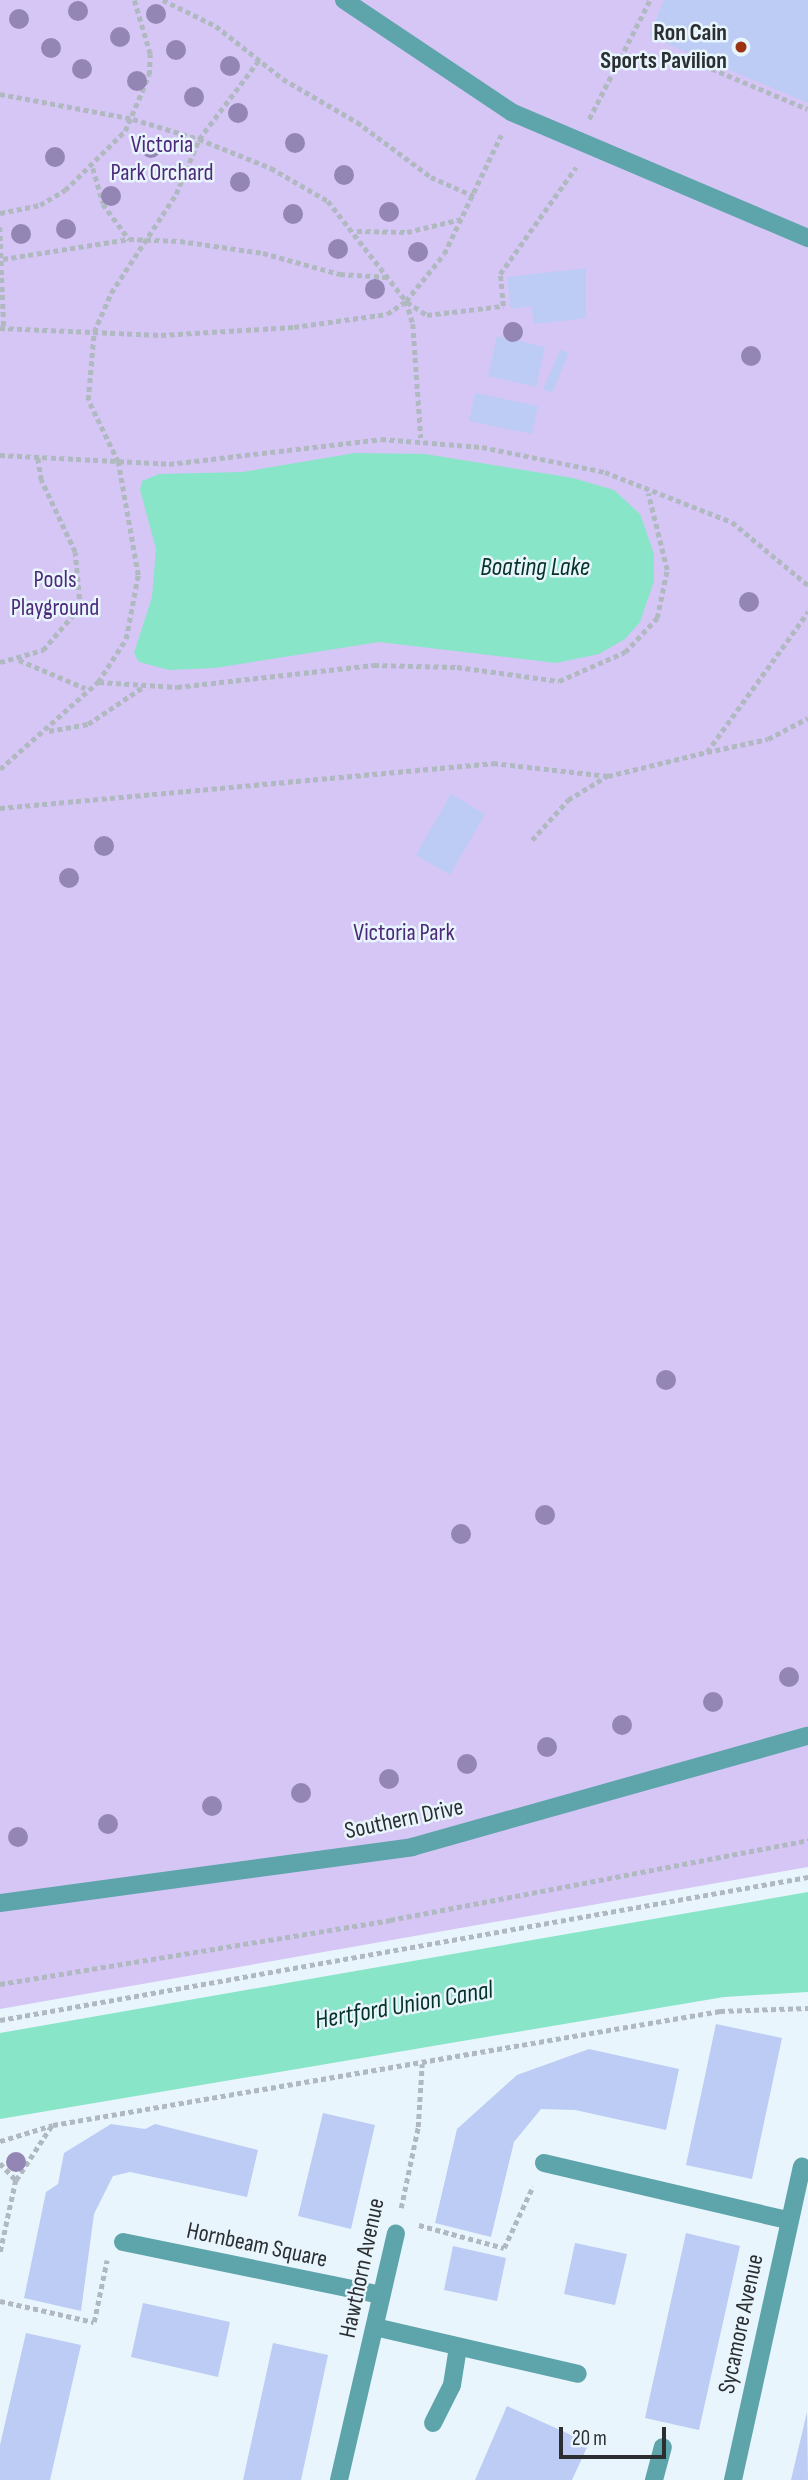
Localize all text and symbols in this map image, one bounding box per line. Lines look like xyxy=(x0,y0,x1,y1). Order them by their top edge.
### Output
place label: Ron Cain Sports Pavilion xyxy=(600,19,727,75)
marker: Ron Cain Sports Pavilion xyxy=(733,39,749,55)
park label: Victoria Park Orchard xyxy=(111,131,213,187)
water label: Boating Lake xyxy=(480,552,590,584)
park label: Pools Playground xyxy=(11,566,99,622)
park label: Victoria Park xyxy=(353,919,455,947)
street label: Southern Drive xyxy=(342,1792,466,1846)
water label: Hertford Union Canal xyxy=(313,1975,495,2037)
street label: Hawthorn Avenue xyxy=(333,2196,391,2340)
street label: Hornbeam Square xyxy=(184,2216,330,2274)
street label: Sycamore Avenue xyxy=(712,2252,770,2396)
scale bar xyxy=(563,2414,670,2458)
text: 20 m xyxy=(572,2426,607,2451)

